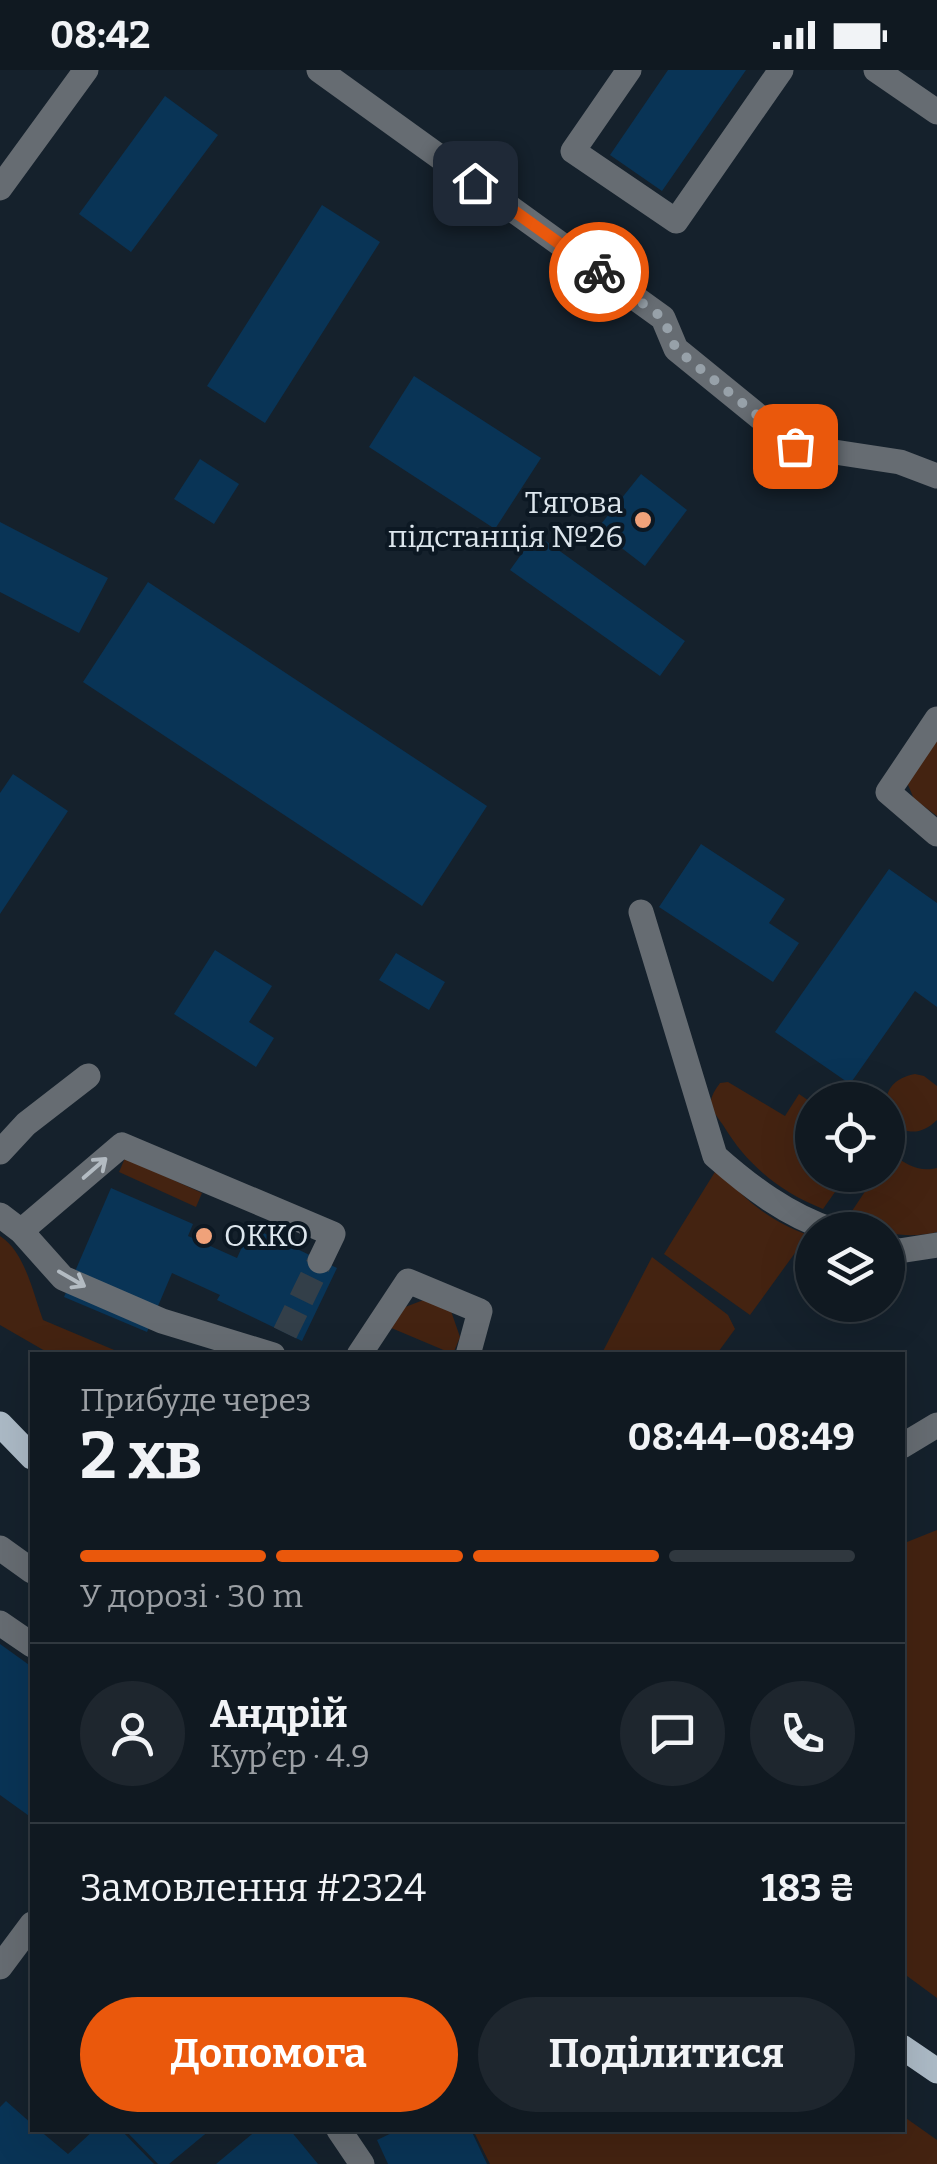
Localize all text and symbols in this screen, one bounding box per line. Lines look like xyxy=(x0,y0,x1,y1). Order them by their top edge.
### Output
text: 08:42 xyxy=(50,12,150,58)
pin xyxy=(433,141,518,226)
icon: home xyxy=(448,156,503,211)
courier xyxy=(549,222,649,322)
icon: bike xyxy=(572,245,627,300)
pin xyxy=(753,404,838,489)
icon: bag xyxy=(768,419,823,474)
place label: Тягова пiдстанцiя №26 xyxy=(388,485,623,555)
marker: Тягова пiдстанцiя №26 xyxy=(632,509,654,531)
map controls xyxy=(795,1082,905,1322)
button: locate xyxy=(795,1082,905,1192)
one-way arrow xyxy=(82,1156,107,1179)
button: layers xyxy=(795,1212,905,1322)
place label: ОККО xyxy=(224,1218,309,1254)
marker: ОККО xyxy=(193,1225,215,1247)
one-way arrow xyxy=(57,1270,85,1290)
text: Прибуде через xyxy=(80,1381,311,1419)
text: 08:44–08:49 xyxy=(628,1414,855,1460)
text: 2 хв xyxy=(80,1417,202,1495)
text: У дорозі · 30 m xyxy=(80,1577,303,1615)
button: person xyxy=(80,1681,185,1786)
button: chat xyxy=(620,1681,725,1786)
button: phone xyxy=(750,1681,855,1786)
text: Андрій xyxy=(210,1691,348,1737)
text: Кур’єр · 4.9 xyxy=(210,1737,370,1775)
text: Замовлення #2324 xyxy=(80,1865,426,1911)
text: 183 ₴ xyxy=(761,1865,855,1911)
button: Допомога xyxy=(80,1997,458,2112)
button: Поділитися xyxy=(478,1997,855,2112)

